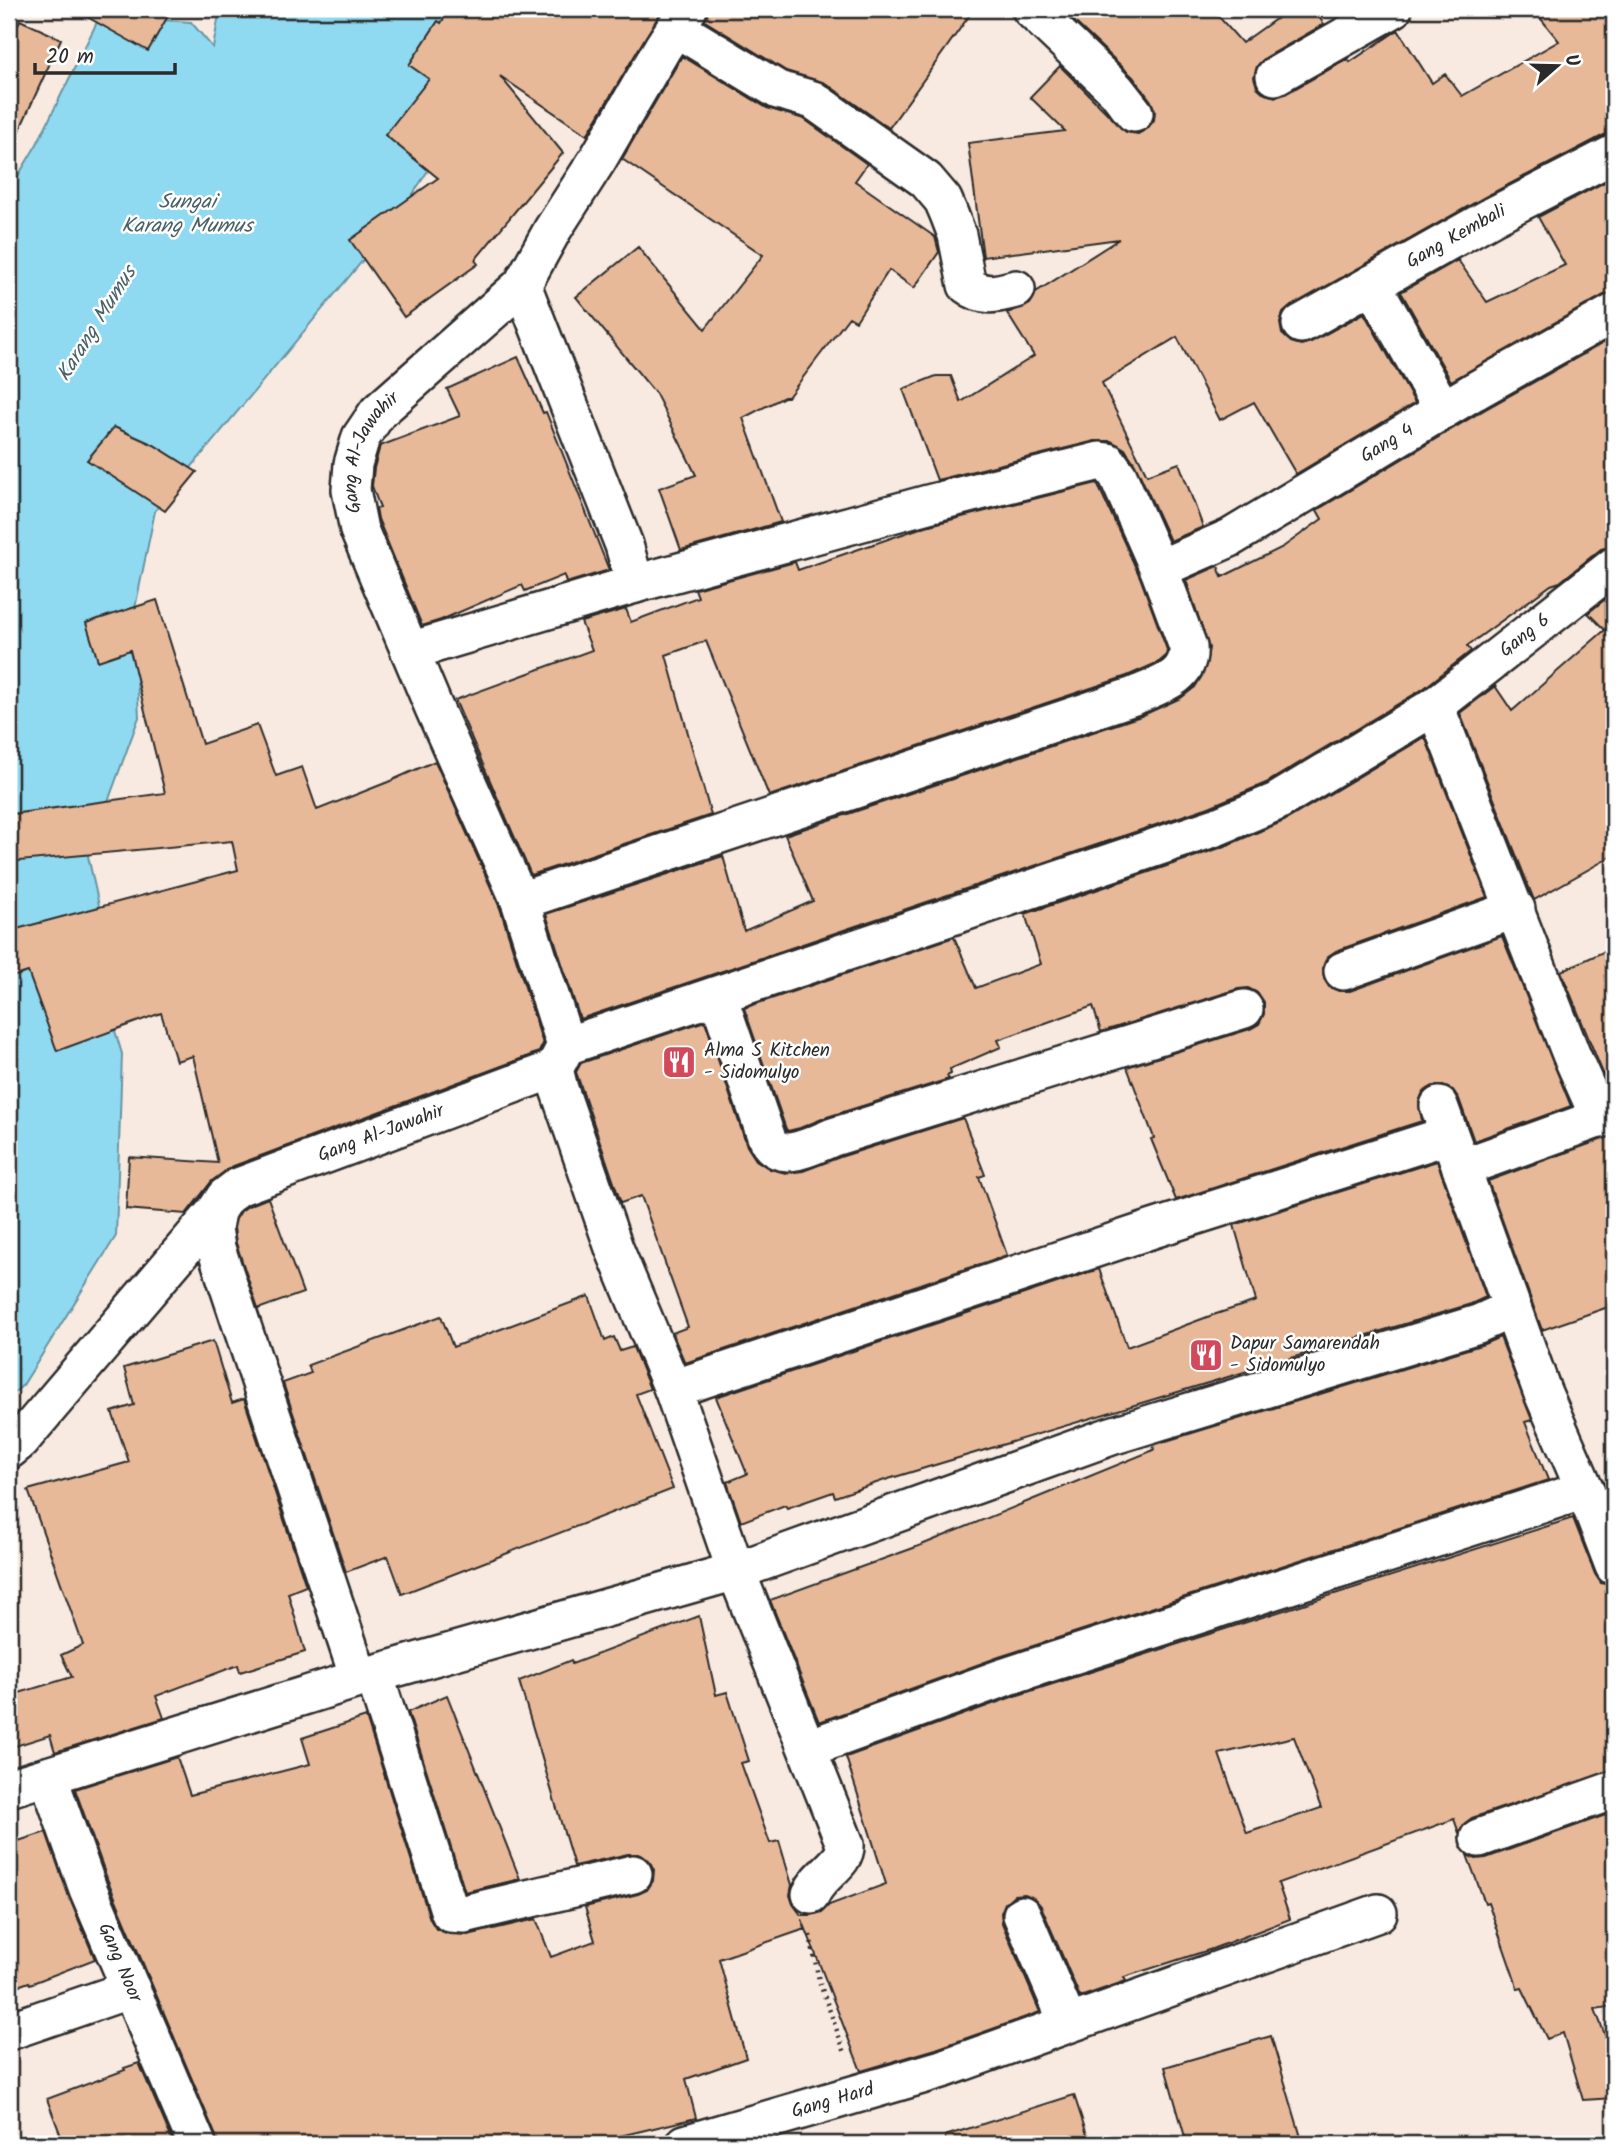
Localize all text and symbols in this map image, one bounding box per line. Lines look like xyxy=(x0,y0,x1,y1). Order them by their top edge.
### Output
scale bar xyxy=(35,32,175,76)
north arrow xyxy=(1522,32,1592,102)
text: 20 m xyxy=(46,41,94,74)
text: U xyxy=(1555,50,1587,72)
water label: Sungai Karang Mumus xyxy=(121,186,255,243)
street label: Gang Kembali xyxy=(1401,196,1513,277)
water label: Karang Mumus xyxy=(48,258,147,388)
street label: Gang Al-Jawahir xyxy=(336,383,408,516)
street label: Gang 4 xyxy=(1355,416,1420,471)
street label: Gang 6 xyxy=(1493,606,1557,665)
place label: Alma S Kitchen - Sidomulyo xyxy=(704,1036,830,1088)
restaurant icon: Alma S Kitchen - Sidomulyo xyxy=(660,1043,698,1081)
street label: Gang Al-Jawahir xyxy=(313,1096,450,1171)
place label: Dapur Samarendah - Sidomulyo xyxy=(1230,1329,1380,1381)
restaurant icon: Dapur Samarendah - Sidomulyo xyxy=(1187,1336,1225,1374)
street label: Gang Noor xyxy=(89,1918,150,2009)
street label: Gang Hard xyxy=(788,2074,878,2127)

